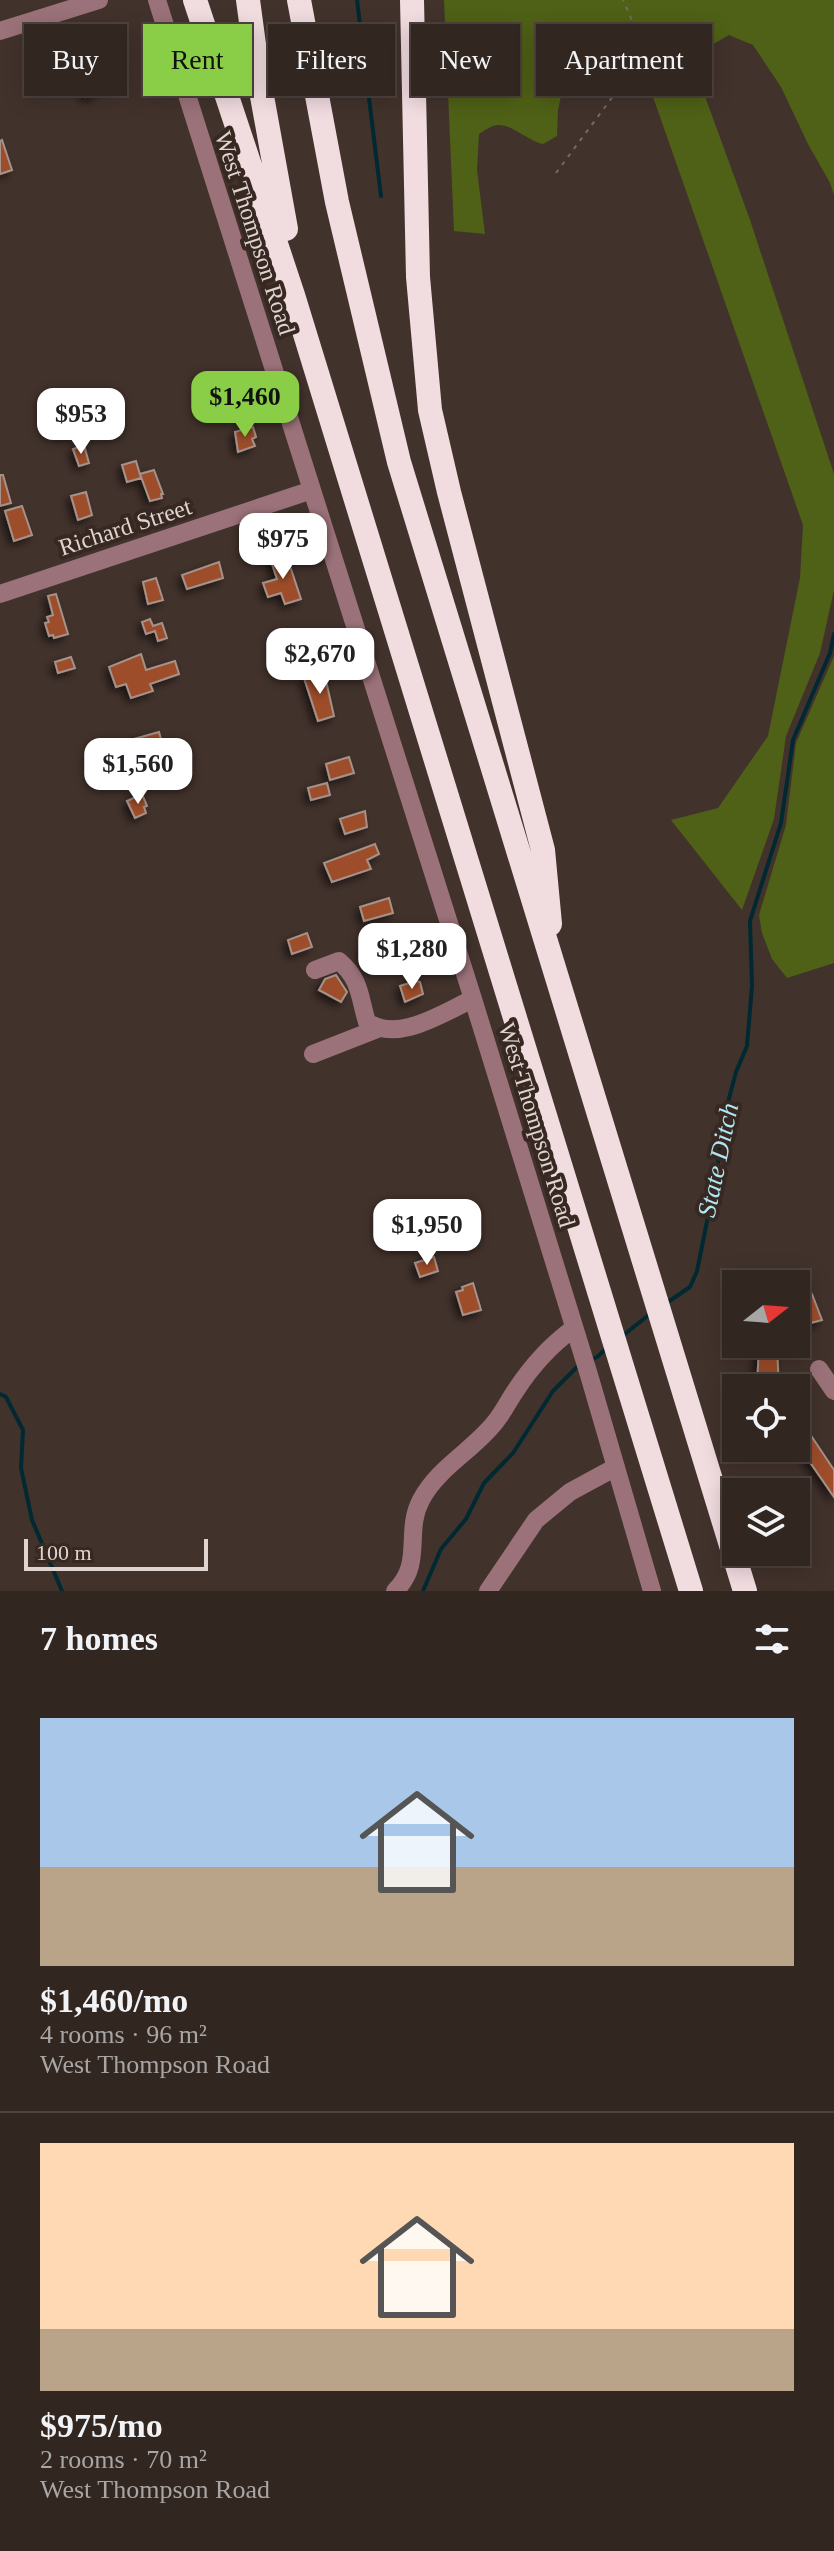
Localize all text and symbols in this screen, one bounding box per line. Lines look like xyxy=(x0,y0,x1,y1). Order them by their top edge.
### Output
chip: Buy xyxy=(24,24,127,96)
chip: Rent xyxy=(143,24,252,96)
chip: Filters xyxy=(268,24,395,96)
chip: New xyxy=(411,24,520,96)
chip: Apartment xyxy=(536,24,712,96)
street label: West Thompson Road xyxy=(210,128,300,338)
pin: $1,460 xyxy=(180,371,310,439)
text: $1,460 xyxy=(209,382,281,411)
pin: $953 xyxy=(34,388,128,456)
text: $953 xyxy=(55,399,107,428)
street label: Richard Street xyxy=(55,493,195,561)
pin: $975 xyxy=(236,513,330,581)
text: $975 xyxy=(257,524,309,553)
pin: $2,670 xyxy=(255,628,385,696)
text: $2,670 xyxy=(284,639,356,668)
pin: $1,560 xyxy=(73,738,203,806)
text: $1,560 xyxy=(102,749,174,778)
pin: $1,280 xyxy=(347,923,477,991)
text: $1,280 xyxy=(376,934,448,963)
street label: West Thompson Road xyxy=(494,1020,580,1230)
water label: State Ditch xyxy=(692,1100,744,1220)
pin: $1,950 xyxy=(362,1199,492,1267)
text: $1,950 xyxy=(391,1210,463,1239)
north arrow xyxy=(722,1270,810,1358)
map controls xyxy=(722,1270,810,1566)
button: locate xyxy=(722,1374,810,1462)
button: layers xyxy=(722,1478,810,1566)
scale bar xyxy=(24,1535,208,1571)
text: 100 m xyxy=(36,1540,92,1565)
icon: filters xyxy=(750,1617,794,1661)
text: 7 homes xyxy=(40,1620,158,1657)
icon: home xyxy=(345,1770,489,1914)
text: $1,460/mo xyxy=(40,1982,188,2019)
text: 4 rooms · 96 m² xyxy=(40,2020,207,2049)
text: West Thompson Road xyxy=(40,2050,270,2079)
icon: home xyxy=(345,2195,489,2339)
text: $975/mo xyxy=(40,2407,163,2444)
text: 2 rooms · 70 m² xyxy=(40,2445,207,2474)
text: West Thompson Road xyxy=(40,2475,270,2504)

